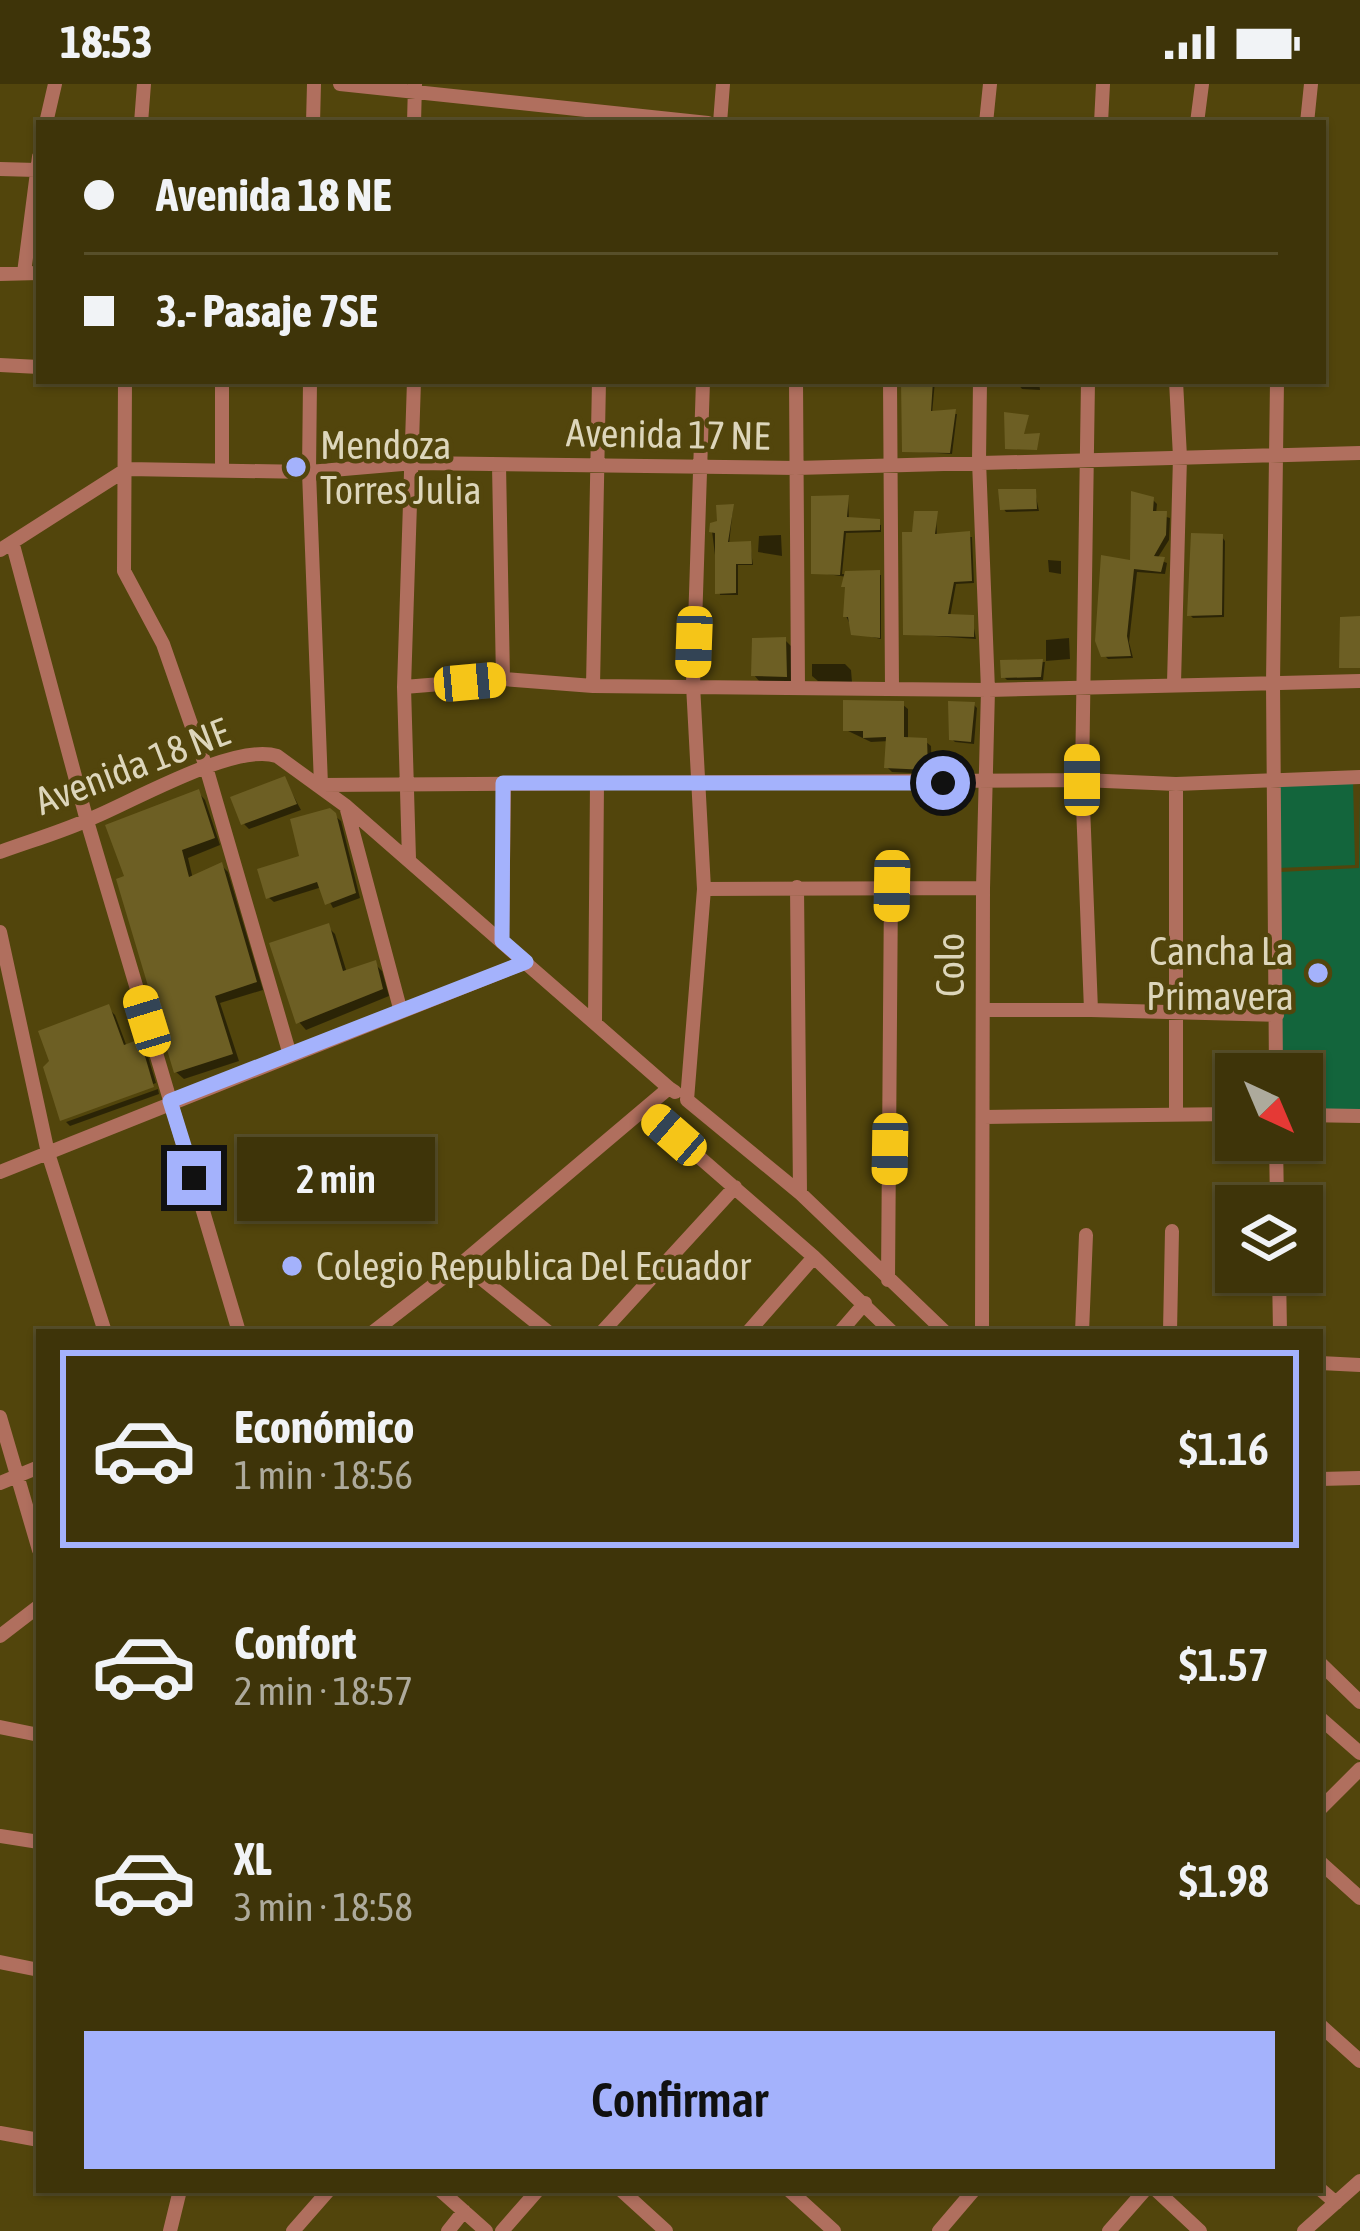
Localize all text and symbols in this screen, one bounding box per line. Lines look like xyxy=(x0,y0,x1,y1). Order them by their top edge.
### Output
text: 18:53 xyxy=(60,16,153,68)
text: Avenida 18 NE xyxy=(156,169,391,221)
text: 3.- Pasaje 7SE xyxy=(156,285,378,337)
street label: Avenida 17 NE xyxy=(566,410,771,458)
place label: Mendoza Torres Julia xyxy=(320,423,482,512)
marker: Mendoza Torres Julia xyxy=(283,454,309,480)
car xyxy=(675,605,713,679)
car xyxy=(433,661,507,703)
street label: Avenida 18 NE xyxy=(29,709,235,823)
car xyxy=(1064,744,1100,816)
route start xyxy=(916,756,970,810)
car xyxy=(873,850,911,922)
place label: Cancha La Primavera xyxy=(1146,929,1294,1018)
street label: Colo xyxy=(928,933,972,997)
marker: Cancha La Primavera xyxy=(1305,960,1331,986)
car xyxy=(119,981,175,1061)
north arrow xyxy=(1215,1053,1323,1161)
map controls xyxy=(1215,1053,1323,1293)
car xyxy=(635,1098,713,1172)
car xyxy=(871,1113,909,1185)
callout: 2 min xyxy=(236,1136,434,1220)
route end xyxy=(167,1151,221,1205)
text: 2 min xyxy=(296,1157,376,1201)
button: layers xyxy=(1215,1185,1323,1293)
place label: Colegio Republica Del Ecuador xyxy=(316,1244,751,1288)
marker: Colegio Republica Del Ecuador xyxy=(279,1253,305,1279)
icon: car xyxy=(90,1395,198,1503)
text: Económico xyxy=(234,1401,415,1453)
text: $1.16 xyxy=(1179,1423,1269,1475)
text: 1 min · 18:56 xyxy=(234,1453,413,1497)
icon: car xyxy=(90,1611,198,1719)
text: Confort xyxy=(234,1617,357,1669)
text: $1.57 xyxy=(1179,1639,1269,1691)
text: 2 min · 18:57 xyxy=(234,1669,413,1713)
icon: car xyxy=(90,1827,198,1935)
text: XL xyxy=(234,1833,272,1885)
text: $1.98 xyxy=(1179,1855,1269,1907)
text: 3 min · 18:58 xyxy=(234,1885,413,1929)
button: Confirmar xyxy=(84,2031,1275,2169)

